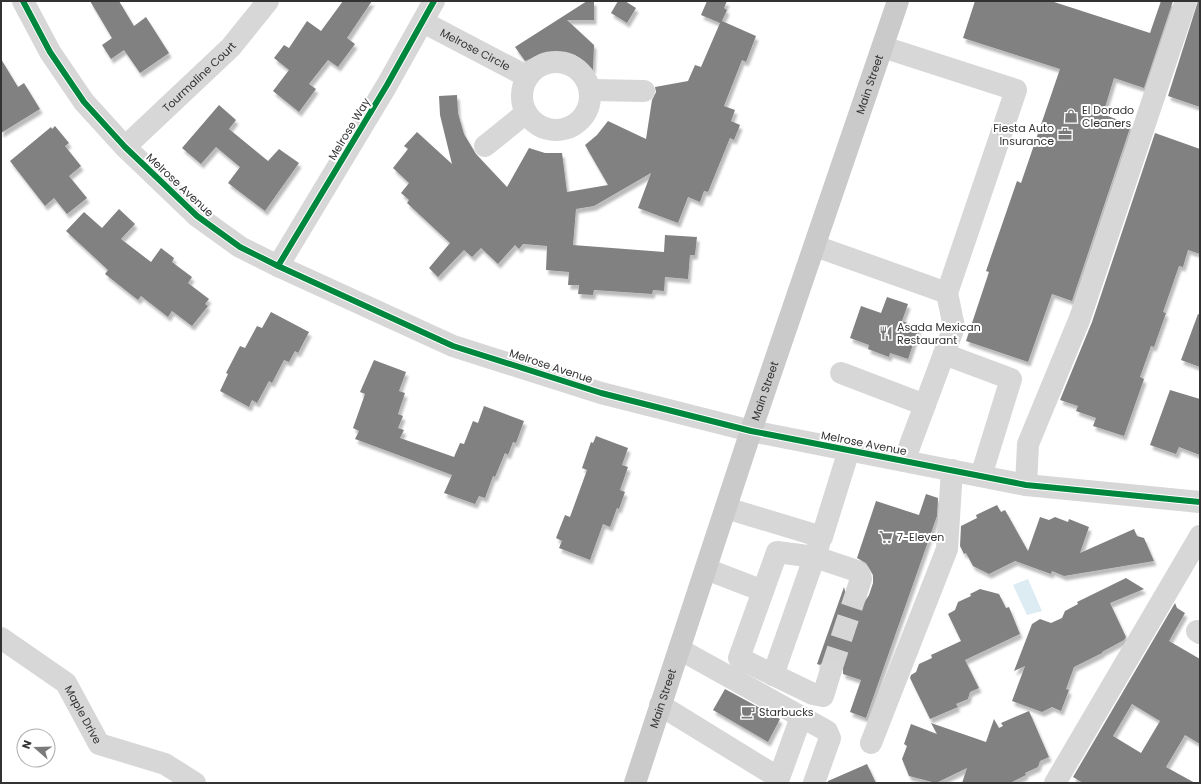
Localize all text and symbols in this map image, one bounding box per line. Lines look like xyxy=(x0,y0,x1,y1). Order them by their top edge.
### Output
street label: Melrose Circle xyxy=(437,24,513,74)
street label: Tourmaline Court xyxy=(159,39,240,116)
street label: Main Street xyxy=(852,52,887,116)
street label: Melrose Way xyxy=(324,94,374,163)
place label: El Dorado Cleaners xyxy=(1082,102,1134,131)
shop icon: El Dorado Cleaners xyxy=(1063,108,1079,124)
place label: Fiesta Auto Insurance xyxy=(993,120,1054,149)
office icon: Fiesta Auto Insurance xyxy=(1057,126,1073,142)
street label: Melrose Avenue xyxy=(143,149,217,221)
place label: Asada Mexican Restaurant xyxy=(897,319,981,348)
restaurant icon: Asada Mexican Restaurant xyxy=(878,325,894,341)
street label: Melrose Avenue xyxy=(507,345,595,387)
street label: Main Street xyxy=(747,359,782,423)
street label: Melrose Avenue xyxy=(820,427,908,459)
supermarket icon: 7-Eleven xyxy=(878,529,894,545)
place label: 7-Eleven xyxy=(897,529,944,545)
street label: Main Street xyxy=(646,667,680,730)
street label: Maple Drive xyxy=(61,682,106,747)
cafe icon: Starbucks xyxy=(740,704,756,720)
place label: Starbucks xyxy=(759,704,814,720)
north arrow xyxy=(16,728,56,768)
text: N xyxy=(18,738,36,751)

